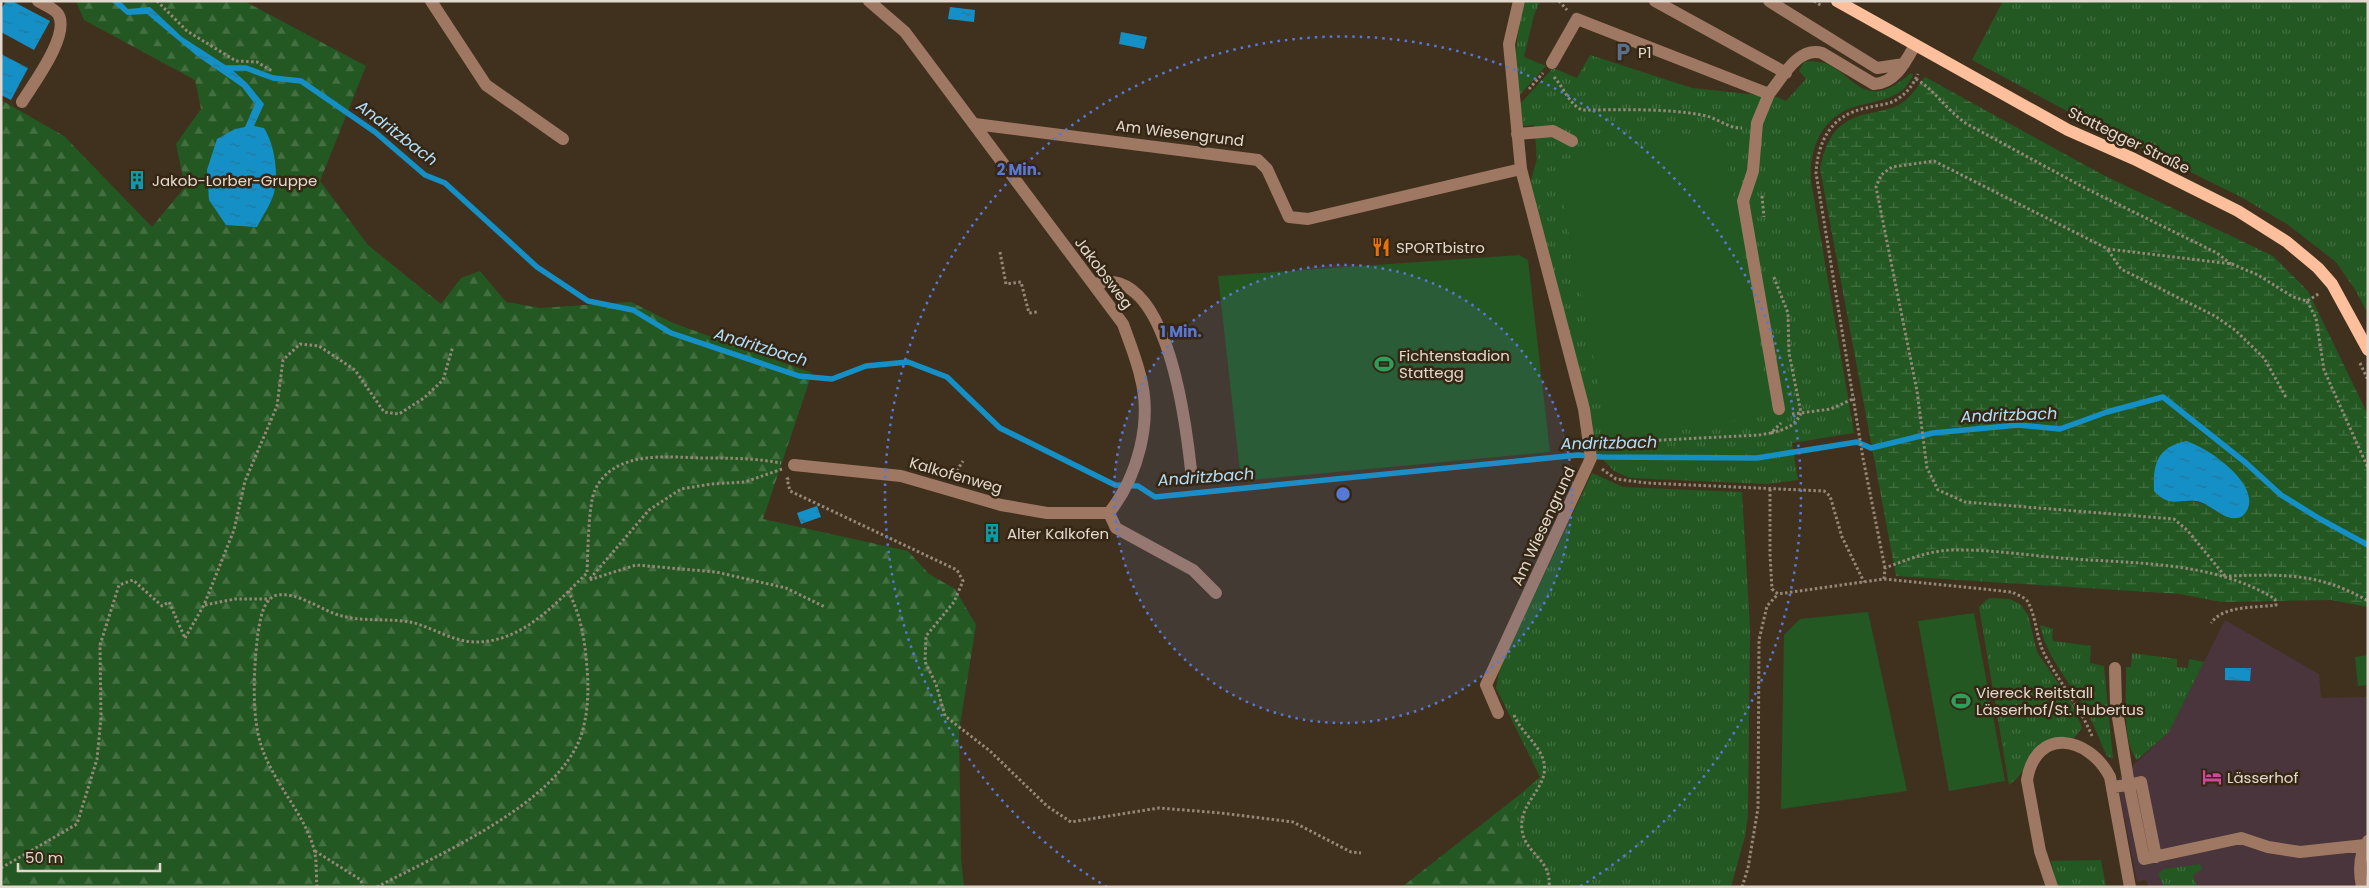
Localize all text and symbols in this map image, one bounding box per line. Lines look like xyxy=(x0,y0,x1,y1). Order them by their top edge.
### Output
parking icon: P1 xyxy=(1612,41,1634,63)
place label: P1 xyxy=(1638,42,1652,63)
water label: Andritzbach xyxy=(351,94,442,171)
street label: Stattegger Straße xyxy=(2064,101,2194,179)
street label: Am Wiesengrund xyxy=(1115,115,1245,151)
text: 2 Min. xyxy=(997,159,1041,180)
building icon: Jakob-Lorber-Gruppe xyxy=(126,169,148,191)
place label: Jakob-Lorber-Gruppe xyxy=(152,170,317,191)
street label: Jakobsweg xyxy=(1070,233,1138,313)
restaurant icon: SPORTbistro xyxy=(1370,236,1392,258)
place label: SPORTbistro xyxy=(1396,237,1485,258)
text: 1 Min. xyxy=(1160,321,1202,342)
water label: Andritzbach xyxy=(711,322,810,372)
place label: Fichtenstadion Stattegg xyxy=(1399,345,1510,383)
sports icon: Fichtenstadion Stattegg xyxy=(1373,353,1395,375)
water label: Andritzbach xyxy=(1959,402,2058,428)
water label: Andritzbach xyxy=(1560,431,1657,455)
street label: Kalkofenweg xyxy=(907,452,1005,498)
water label: Andritzbach xyxy=(1156,462,1255,492)
street label: Am Wiesengrund xyxy=(1506,463,1580,589)
centre of rings xyxy=(1334,485,1352,503)
building icon: Alter Kalkofen xyxy=(981,522,1003,544)
place label: Alter Kalkofen xyxy=(1007,523,1109,544)
place label: Viereck Reitstall Lässerhof/St. Hubertus xyxy=(1976,682,2144,720)
sports icon: Viereck Reitstall Lässerhof/St. Hubertus xyxy=(1950,690,1972,712)
hotel icon: Lässerhof xyxy=(2201,766,2223,788)
place label: Lässerhof xyxy=(2227,767,2298,788)
scale bar xyxy=(18,840,160,872)
text: 50 m xyxy=(25,847,63,868)

